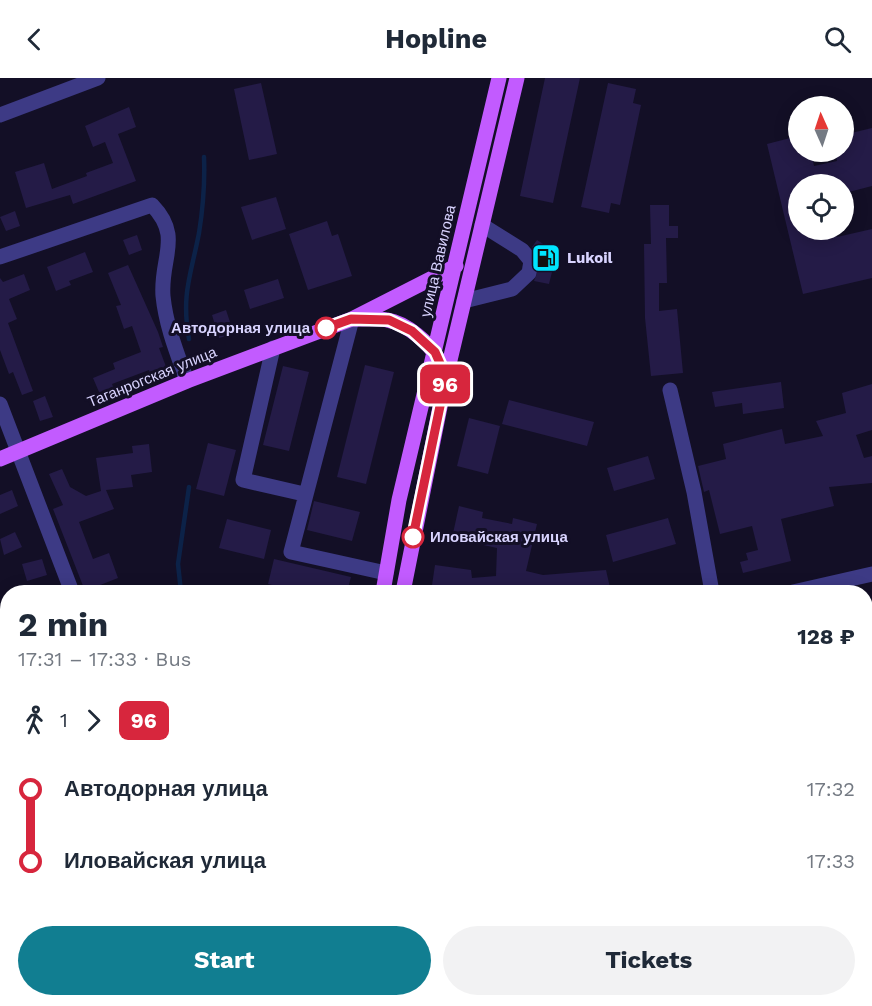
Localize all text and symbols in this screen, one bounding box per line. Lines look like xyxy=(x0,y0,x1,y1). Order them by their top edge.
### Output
icon: back xyxy=(18,23,51,56)
text: Hopline xyxy=(385,23,487,55)
icon: search xyxy=(821,23,854,56)
north arrow xyxy=(788,96,854,162)
map controls xyxy=(788,96,854,240)
button: locate xyxy=(788,174,854,240)
street label: улица Вавилова xyxy=(416,203,460,319)
fuel station icon: Lukoil xyxy=(530,242,562,274)
place label: Lukoil xyxy=(567,249,613,267)
marker: Автодорная улица xyxy=(315,317,337,339)
place label: Автодорная улица xyxy=(171,319,311,337)
street label: Таганрогская улица xyxy=(85,343,220,411)
line badge: 96 xyxy=(418,364,472,404)
text: 96 xyxy=(432,372,458,397)
marker: Иловайская улица xyxy=(402,526,424,548)
place label: Иловайская улица xyxy=(430,528,568,546)
text: 2 min xyxy=(18,605,108,644)
text: 128 ₽ xyxy=(797,624,855,649)
text: 17:31 – 17:33 · Bus xyxy=(18,647,191,671)
icon: walk xyxy=(18,704,51,737)
icon: forward xyxy=(77,704,110,737)
text: 1 xyxy=(60,708,68,732)
text: 96 xyxy=(131,708,157,733)
text: Автодорная улица xyxy=(64,776,268,801)
text: 17:32 xyxy=(807,777,855,801)
text: Иловайская улица xyxy=(64,848,266,873)
text: 17:33 xyxy=(807,849,855,873)
button: Start xyxy=(18,926,431,995)
button: Tickets xyxy=(443,926,855,995)

